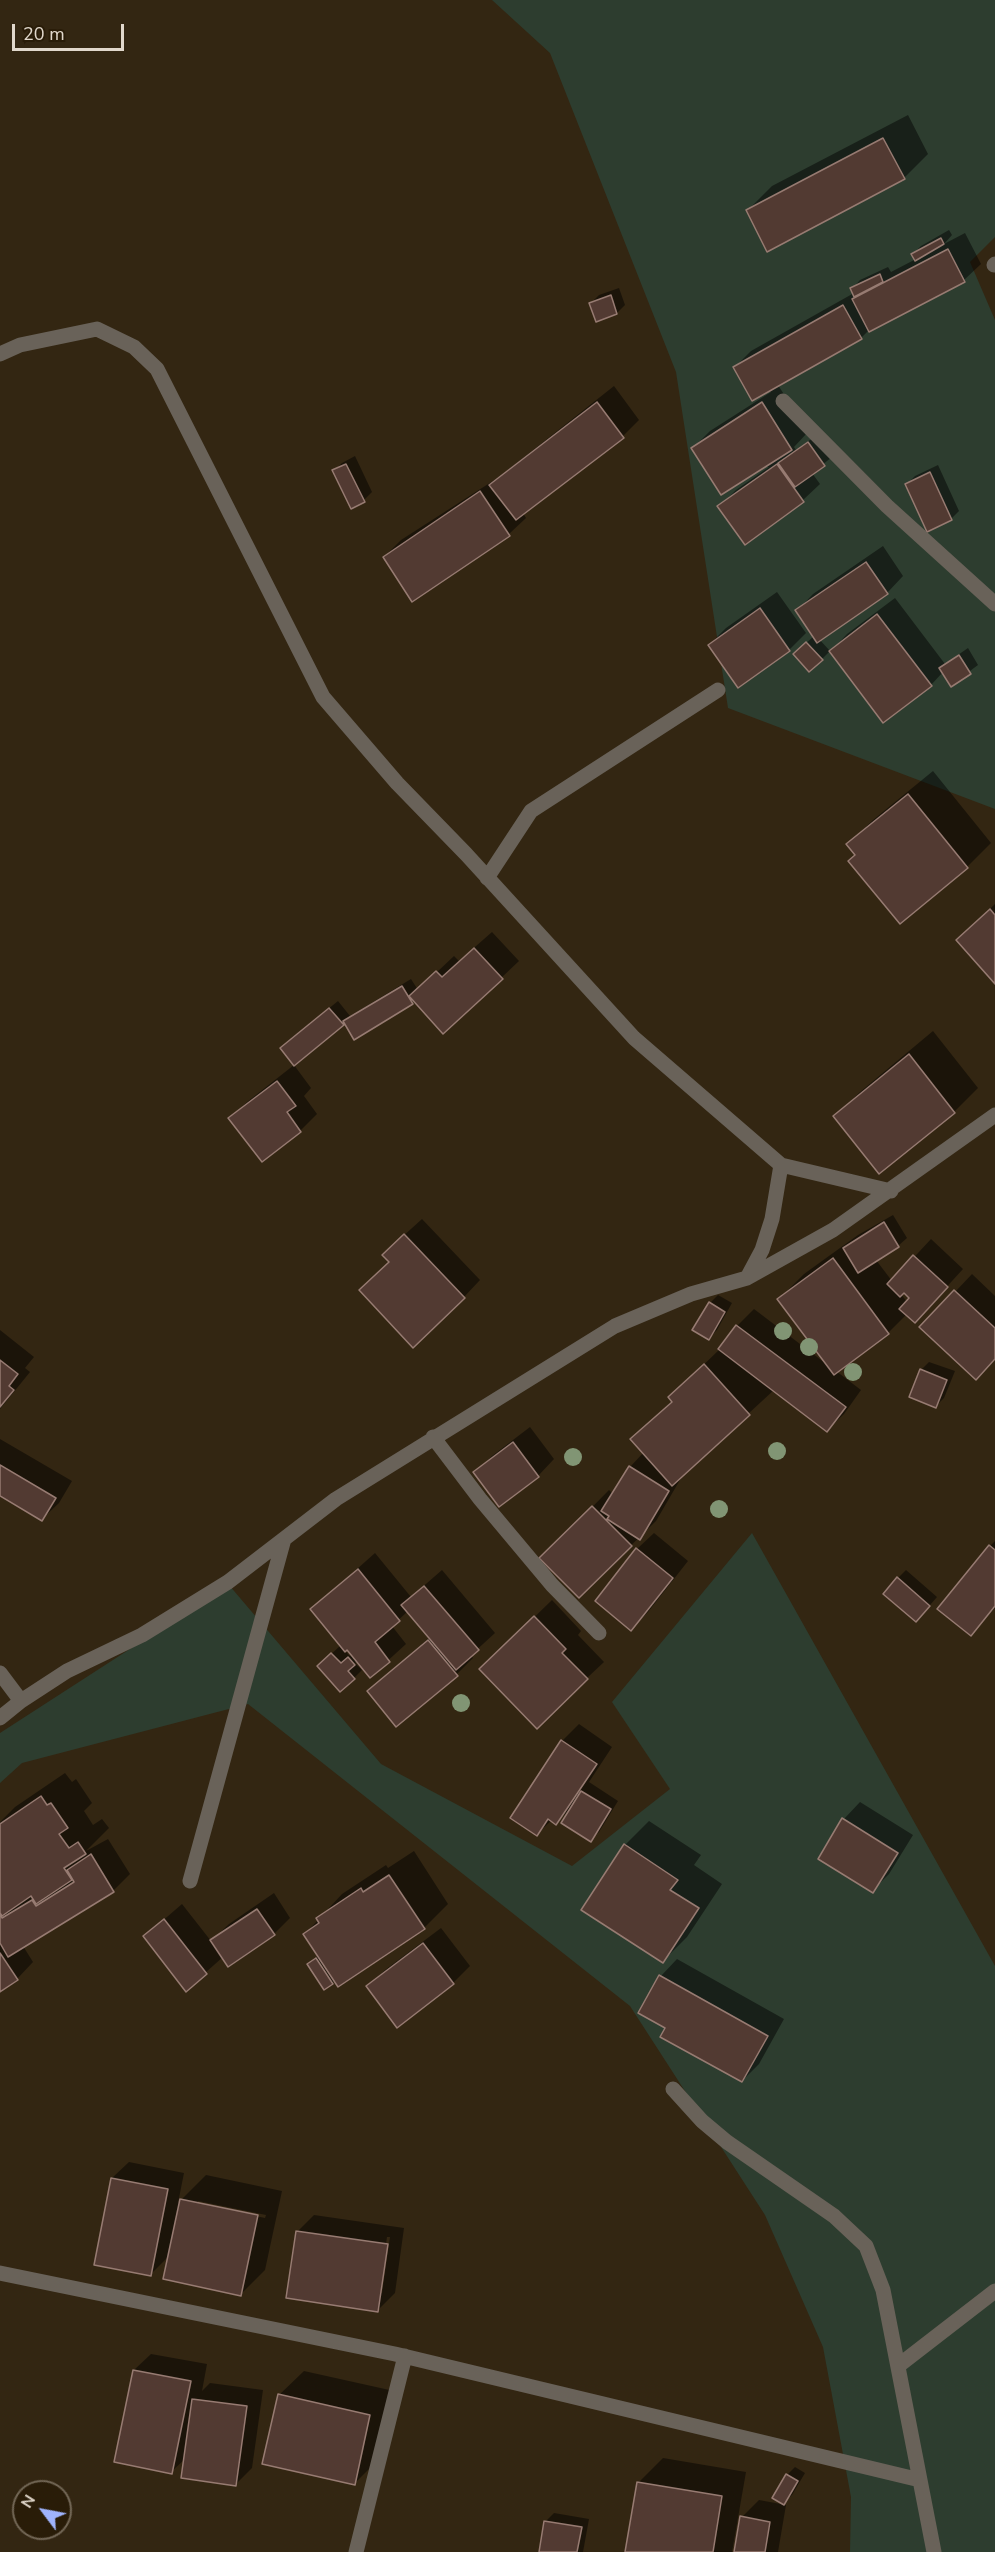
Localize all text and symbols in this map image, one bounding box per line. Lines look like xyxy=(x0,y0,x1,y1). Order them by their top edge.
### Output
scale bar xyxy=(15,12,128,50)
text: 20 m xyxy=(23,22,65,46)
north arrow xyxy=(12,2480,72,2540)
text: N xyxy=(16,2491,41,2512)

